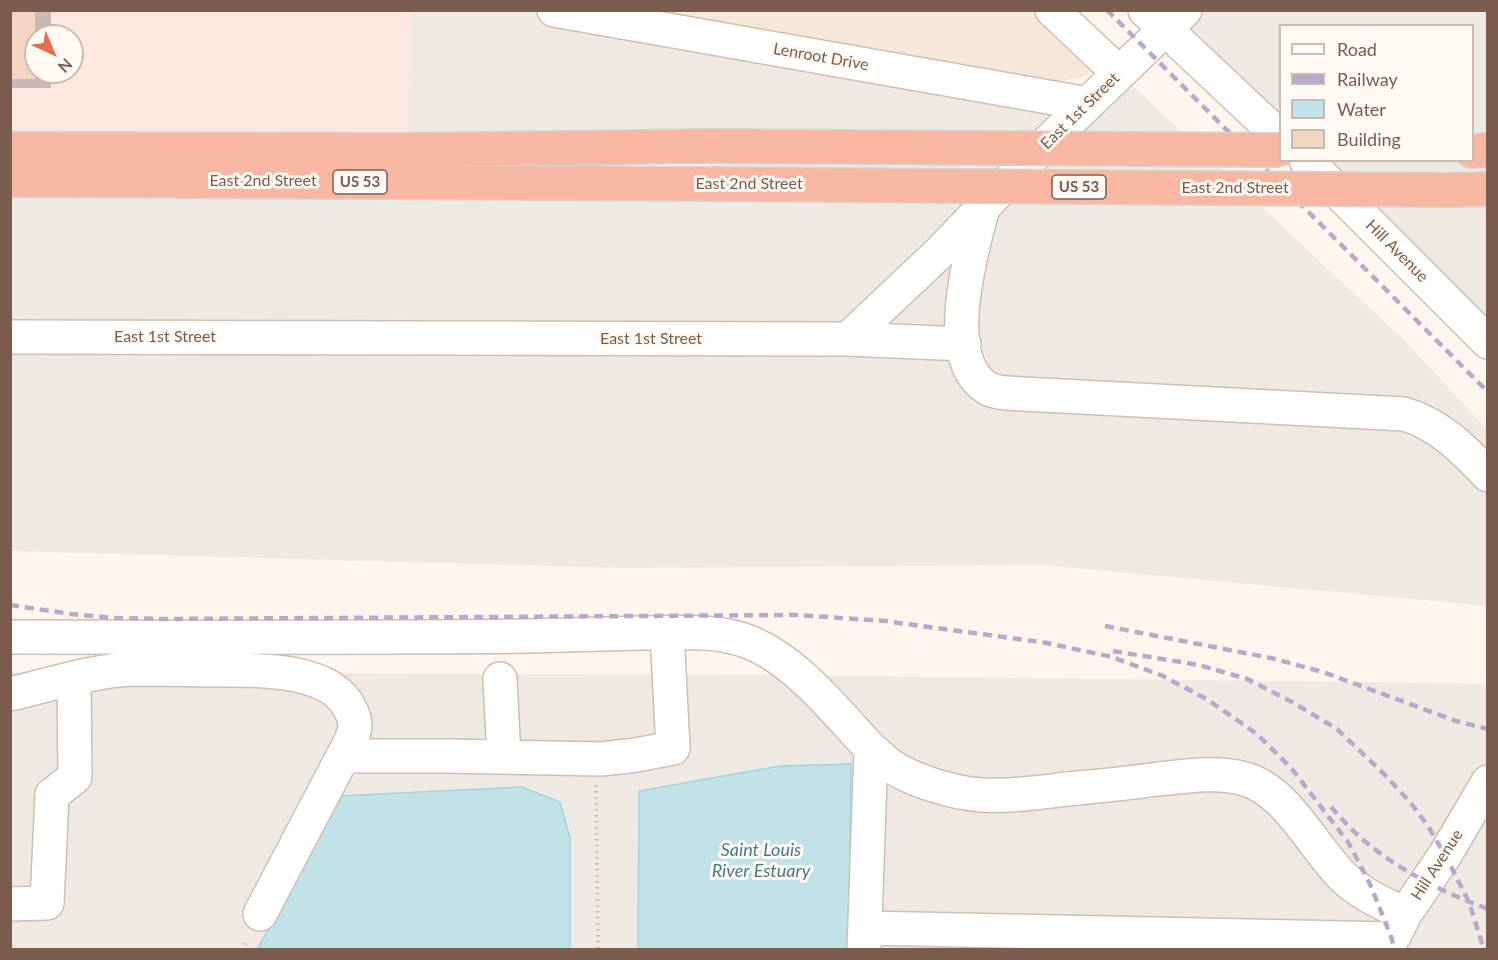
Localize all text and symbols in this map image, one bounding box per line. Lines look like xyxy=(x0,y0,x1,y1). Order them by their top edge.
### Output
north arrow xyxy=(24,24,84,84)
legend xyxy=(1279,24,1474,162)
text: Road xyxy=(1337,38,1377,60)
street label: Lenroot Drive xyxy=(772,39,870,75)
text: N xyxy=(54,55,77,77)
text: Railway xyxy=(1337,68,1398,90)
street label: East 1st Street xyxy=(1037,69,1123,153)
text: Water xyxy=(1337,98,1386,120)
text: Building xyxy=(1337,128,1401,150)
road number: US 53 xyxy=(333,170,387,194)
street label: East 2nd Street xyxy=(209,171,317,191)
street label: East 2nd Street xyxy=(695,174,803,194)
road number: US 53 xyxy=(1052,175,1106,199)
street label: East 2nd Street xyxy=(1181,178,1289,198)
street label: Hill Avenue xyxy=(1362,216,1432,286)
street label: East 1st Street xyxy=(114,327,216,347)
street label: East 1st Street xyxy=(600,329,702,349)
street label: Hill Avenue xyxy=(1407,826,1467,904)
water label: Saint Louis River Estuary xyxy=(712,839,810,882)

